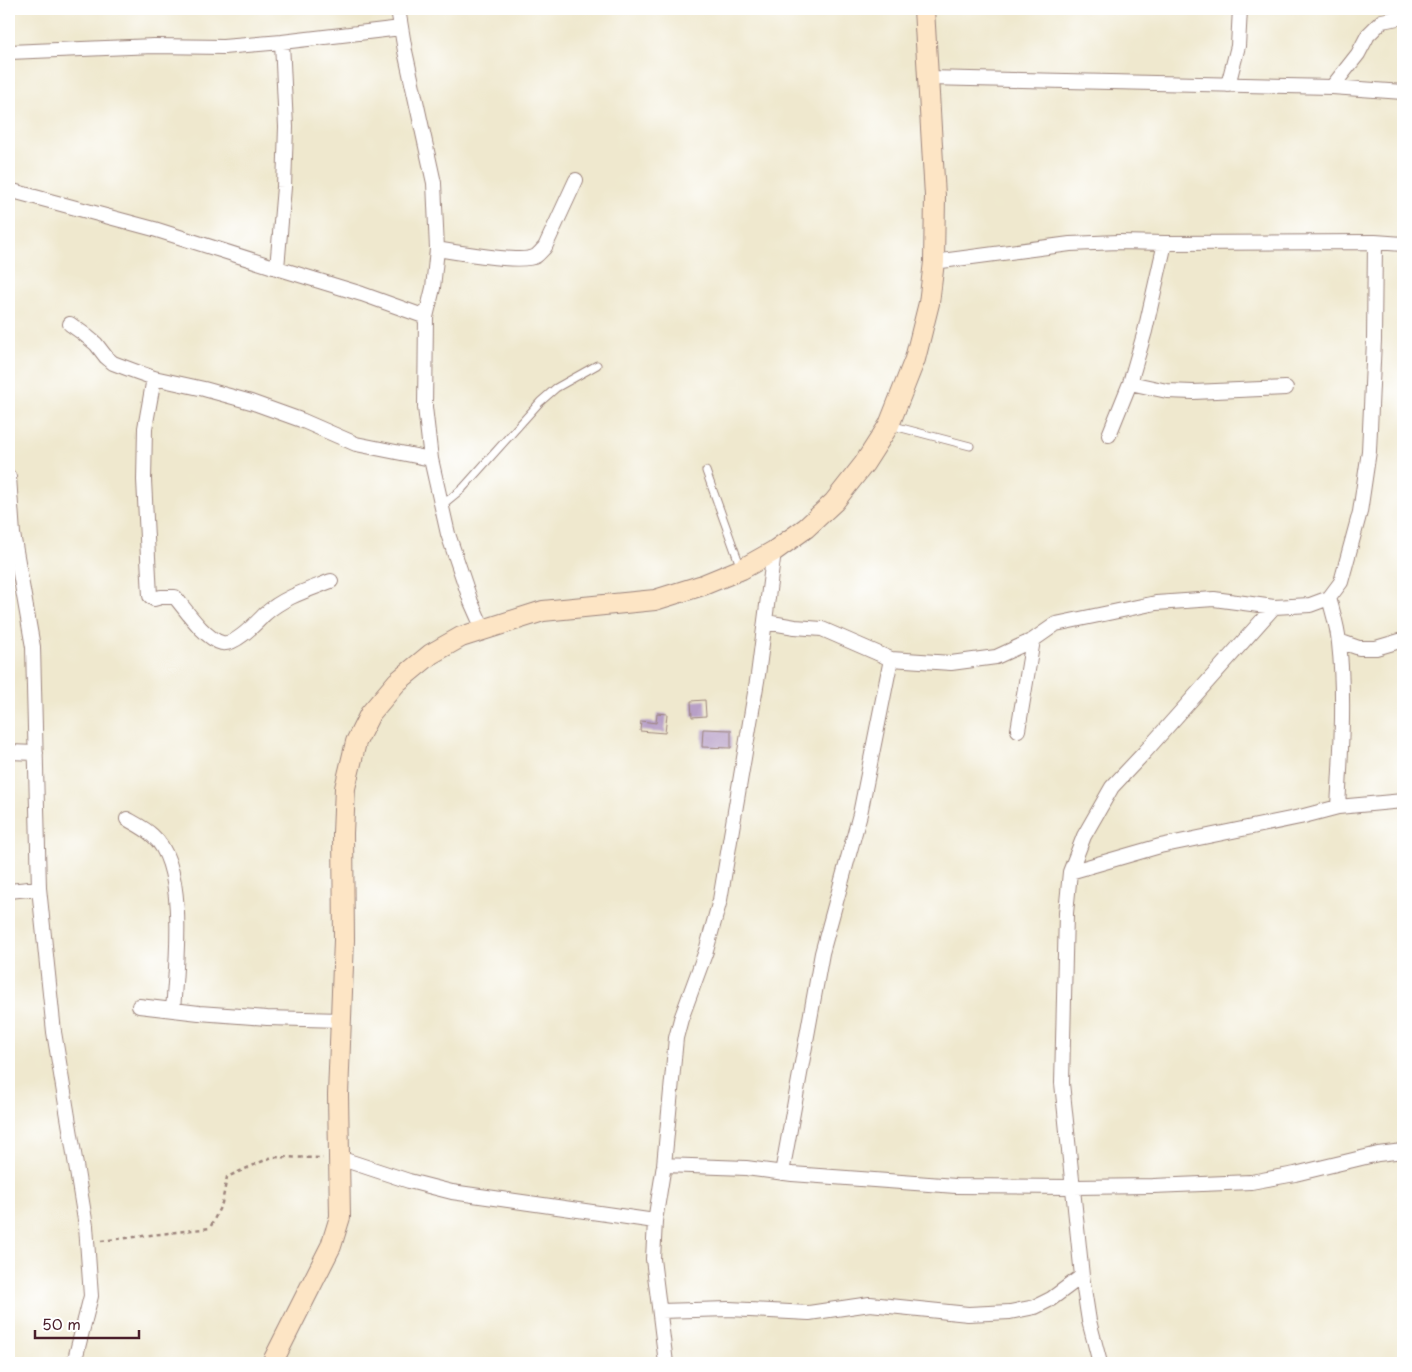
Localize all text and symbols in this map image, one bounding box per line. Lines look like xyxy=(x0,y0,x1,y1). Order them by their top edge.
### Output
scale bar xyxy=(35,1307,139,1339)
text: 50 m xyxy=(42,1312,81,1335)

